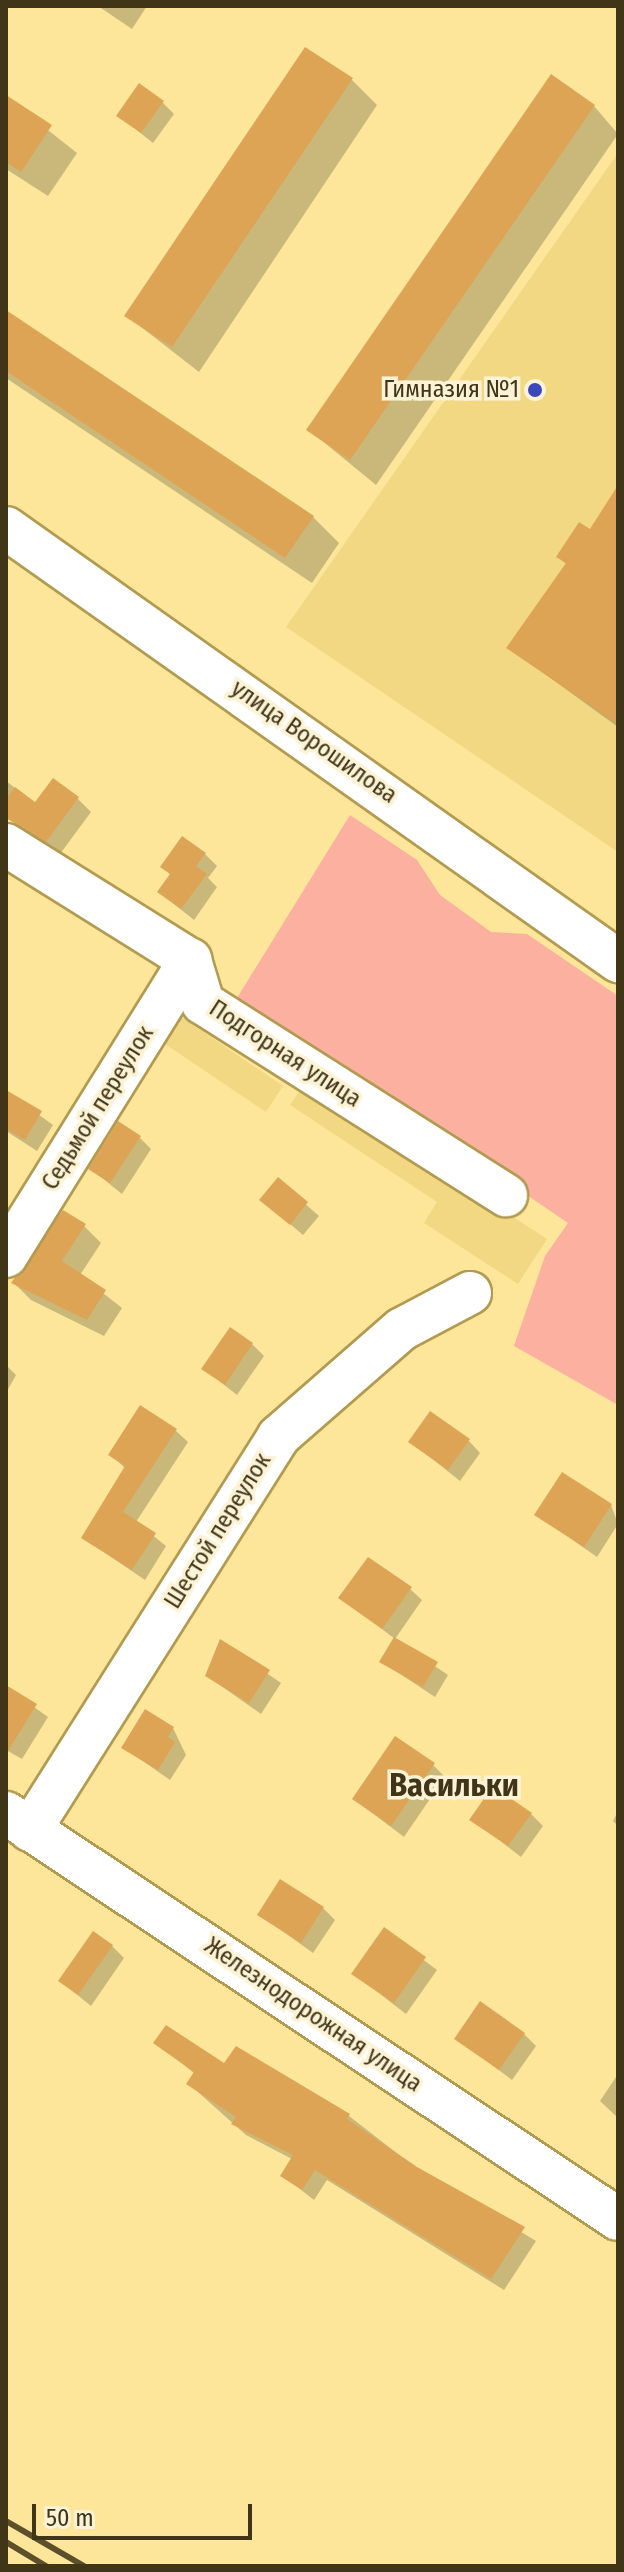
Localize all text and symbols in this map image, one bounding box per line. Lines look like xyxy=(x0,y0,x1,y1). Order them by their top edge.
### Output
place label: Гимназия №1 xyxy=(383,376,519,404)
marker: Гимназия №1 xyxy=(526,381,544,399)
street label: улица Ворошилова xyxy=(226,674,402,810)
street label: Подгорная улица xyxy=(204,994,366,1114)
street label: Седьмой переулок xyxy=(36,1021,160,1195)
street label: Шестой переулок xyxy=(159,1448,277,1614)
district label: Васильки xyxy=(389,1766,519,1804)
street label: Железнодорожная улица xyxy=(199,1932,427,2098)
scale bar xyxy=(36,2488,256,2538)
text: 50 m xyxy=(46,2504,94,2532)

